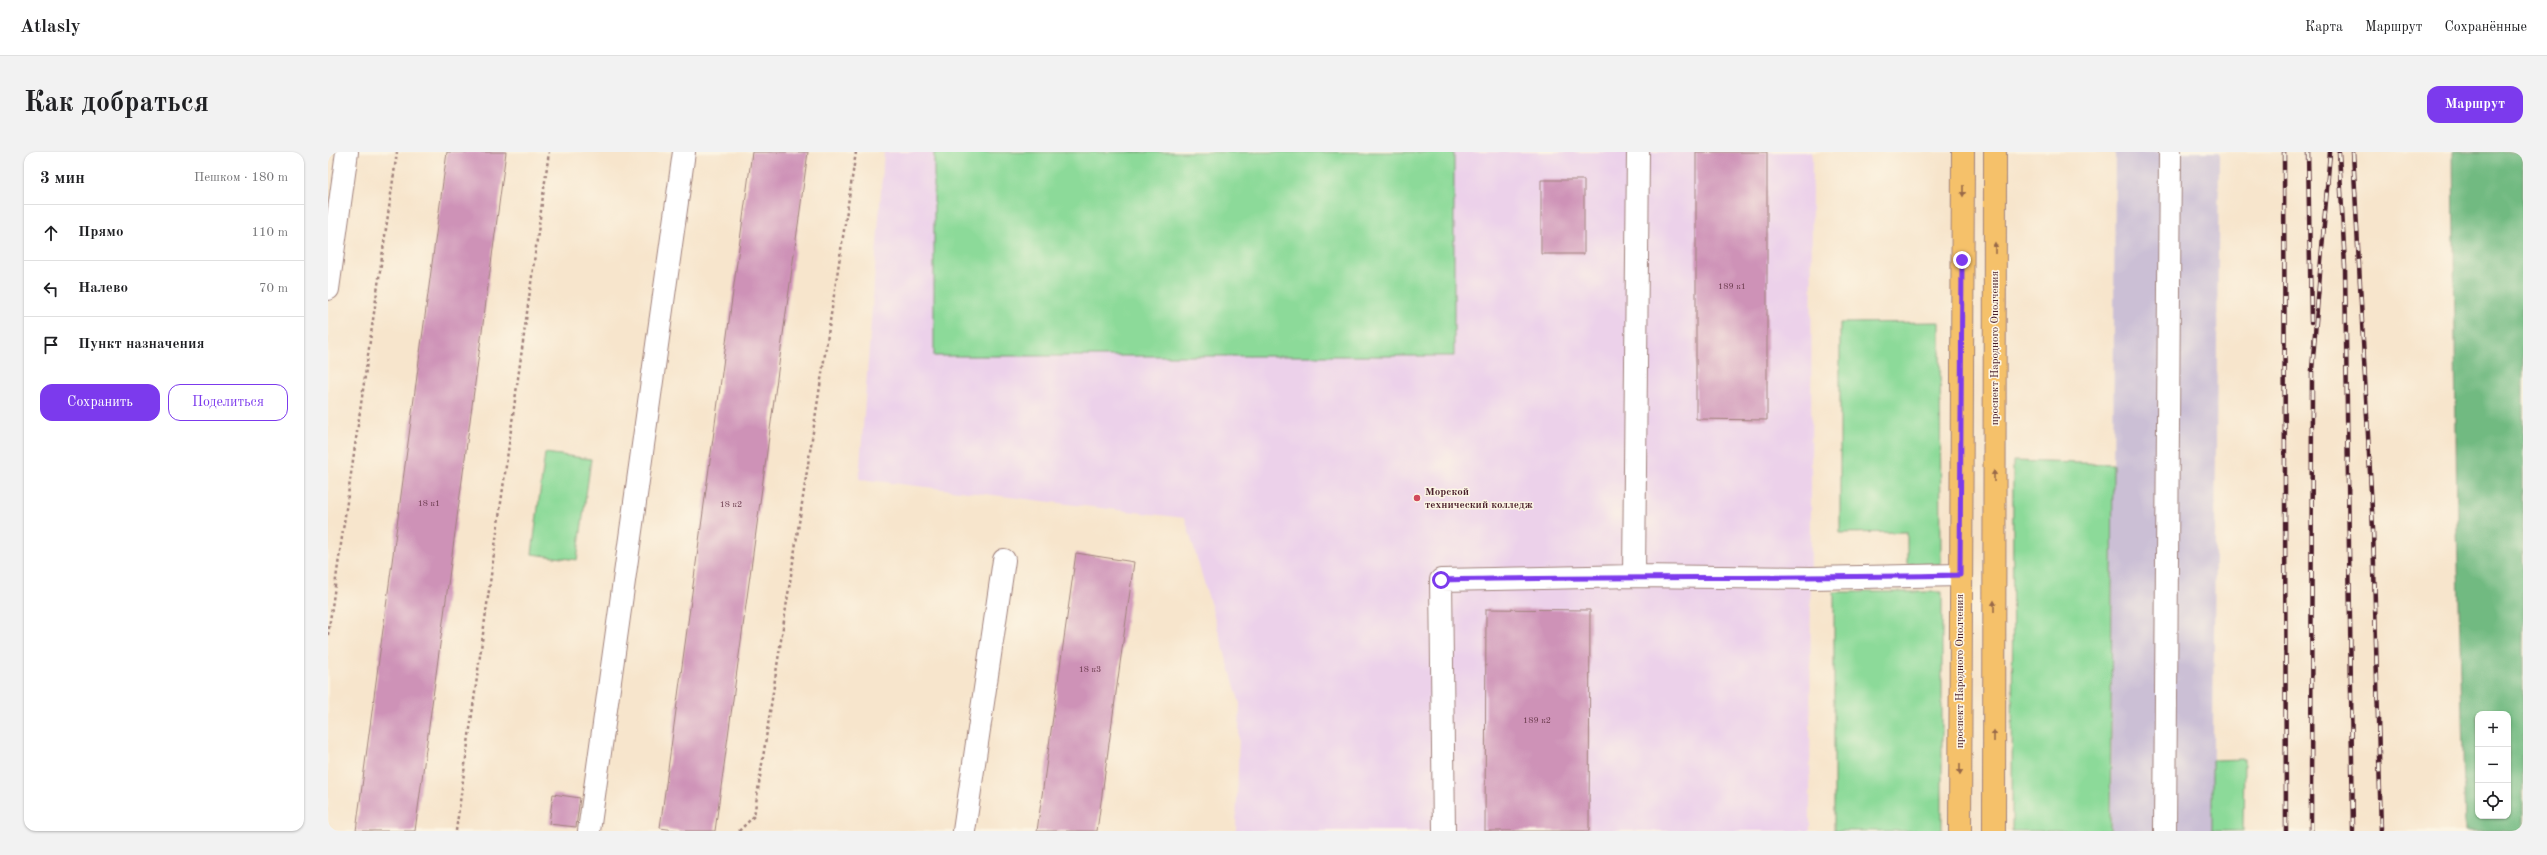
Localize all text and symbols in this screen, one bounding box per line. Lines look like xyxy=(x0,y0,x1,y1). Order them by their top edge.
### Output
text: Atlasly xyxy=(20,18,81,37)
text: Карта xyxy=(2305,20,2343,34)
text: Маршрут xyxy=(2365,20,2422,34)
text: Сохранённые xyxy=(2444,20,2527,34)
button: Маршрут xyxy=(2427,86,2523,123)
text: Как добраться xyxy=(24,90,209,118)
text: 3 мин xyxy=(40,170,85,187)
text: Пешком · 180 m xyxy=(194,171,288,184)
one-way arrow xyxy=(1960,185,1966,198)
icon: ahead xyxy=(40,222,62,244)
text: Прямо xyxy=(78,225,124,240)
text: 110 m xyxy=(251,226,288,239)
one-way arrow xyxy=(1992,241,1998,254)
route end xyxy=(1953,251,1971,269)
street label: проспект Народного Ополчения xyxy=(1990,271,2001,425)
icon: left xyxy=(40,278,62,300)
text: Налево xyxy=(78,281,128,296)
text: 70 m xyxy=(259,282,288,295)
house number: 189 к1 xyxy=(1718,282,1746,291)
icon: arrive xyxy=(40,334,62,356)
text: Пункт назначения xyxy=(78,337,205,352)
button: Сохранить xyxy=(40,384,160,421)
button: Поделиться xyxy=(168,384,288,421)
one-way arrow xyxy=(1991,469,1997,482)
place label: Морской технический колледж xyxy=(1425,487,1533,511)
marker: Морской технический колледж xyxy=(1412,493,1422,503)
house number: 18 к1 xyxy=(418,499,440,508)
house number: 18 к2 xyxy=(720,500,742,509)
route start xyxy=(1432,571,1450,589)
street label: проспект Народного Ополчения xyxy=(1955,594,1966,748)
one-way arrow xyxy=(1991,599,1997,612)
house number: 18 к3 xyxy=(1079,665,1101,674)
map controls xyxy=(2475,711,2511,819)
button: + xyxy=(2475,711,2511,747)
house number: 189 к2 xyxy=(1523,716,1551,725)
one-way arrow xyxy=(1991,729,1997,742)
button: − xyxy=(2475,747,2511,783)
one-way arrow xyxy=(1957,763,1963,776)
button: locate xyxy=(2475,783,2511,819)

